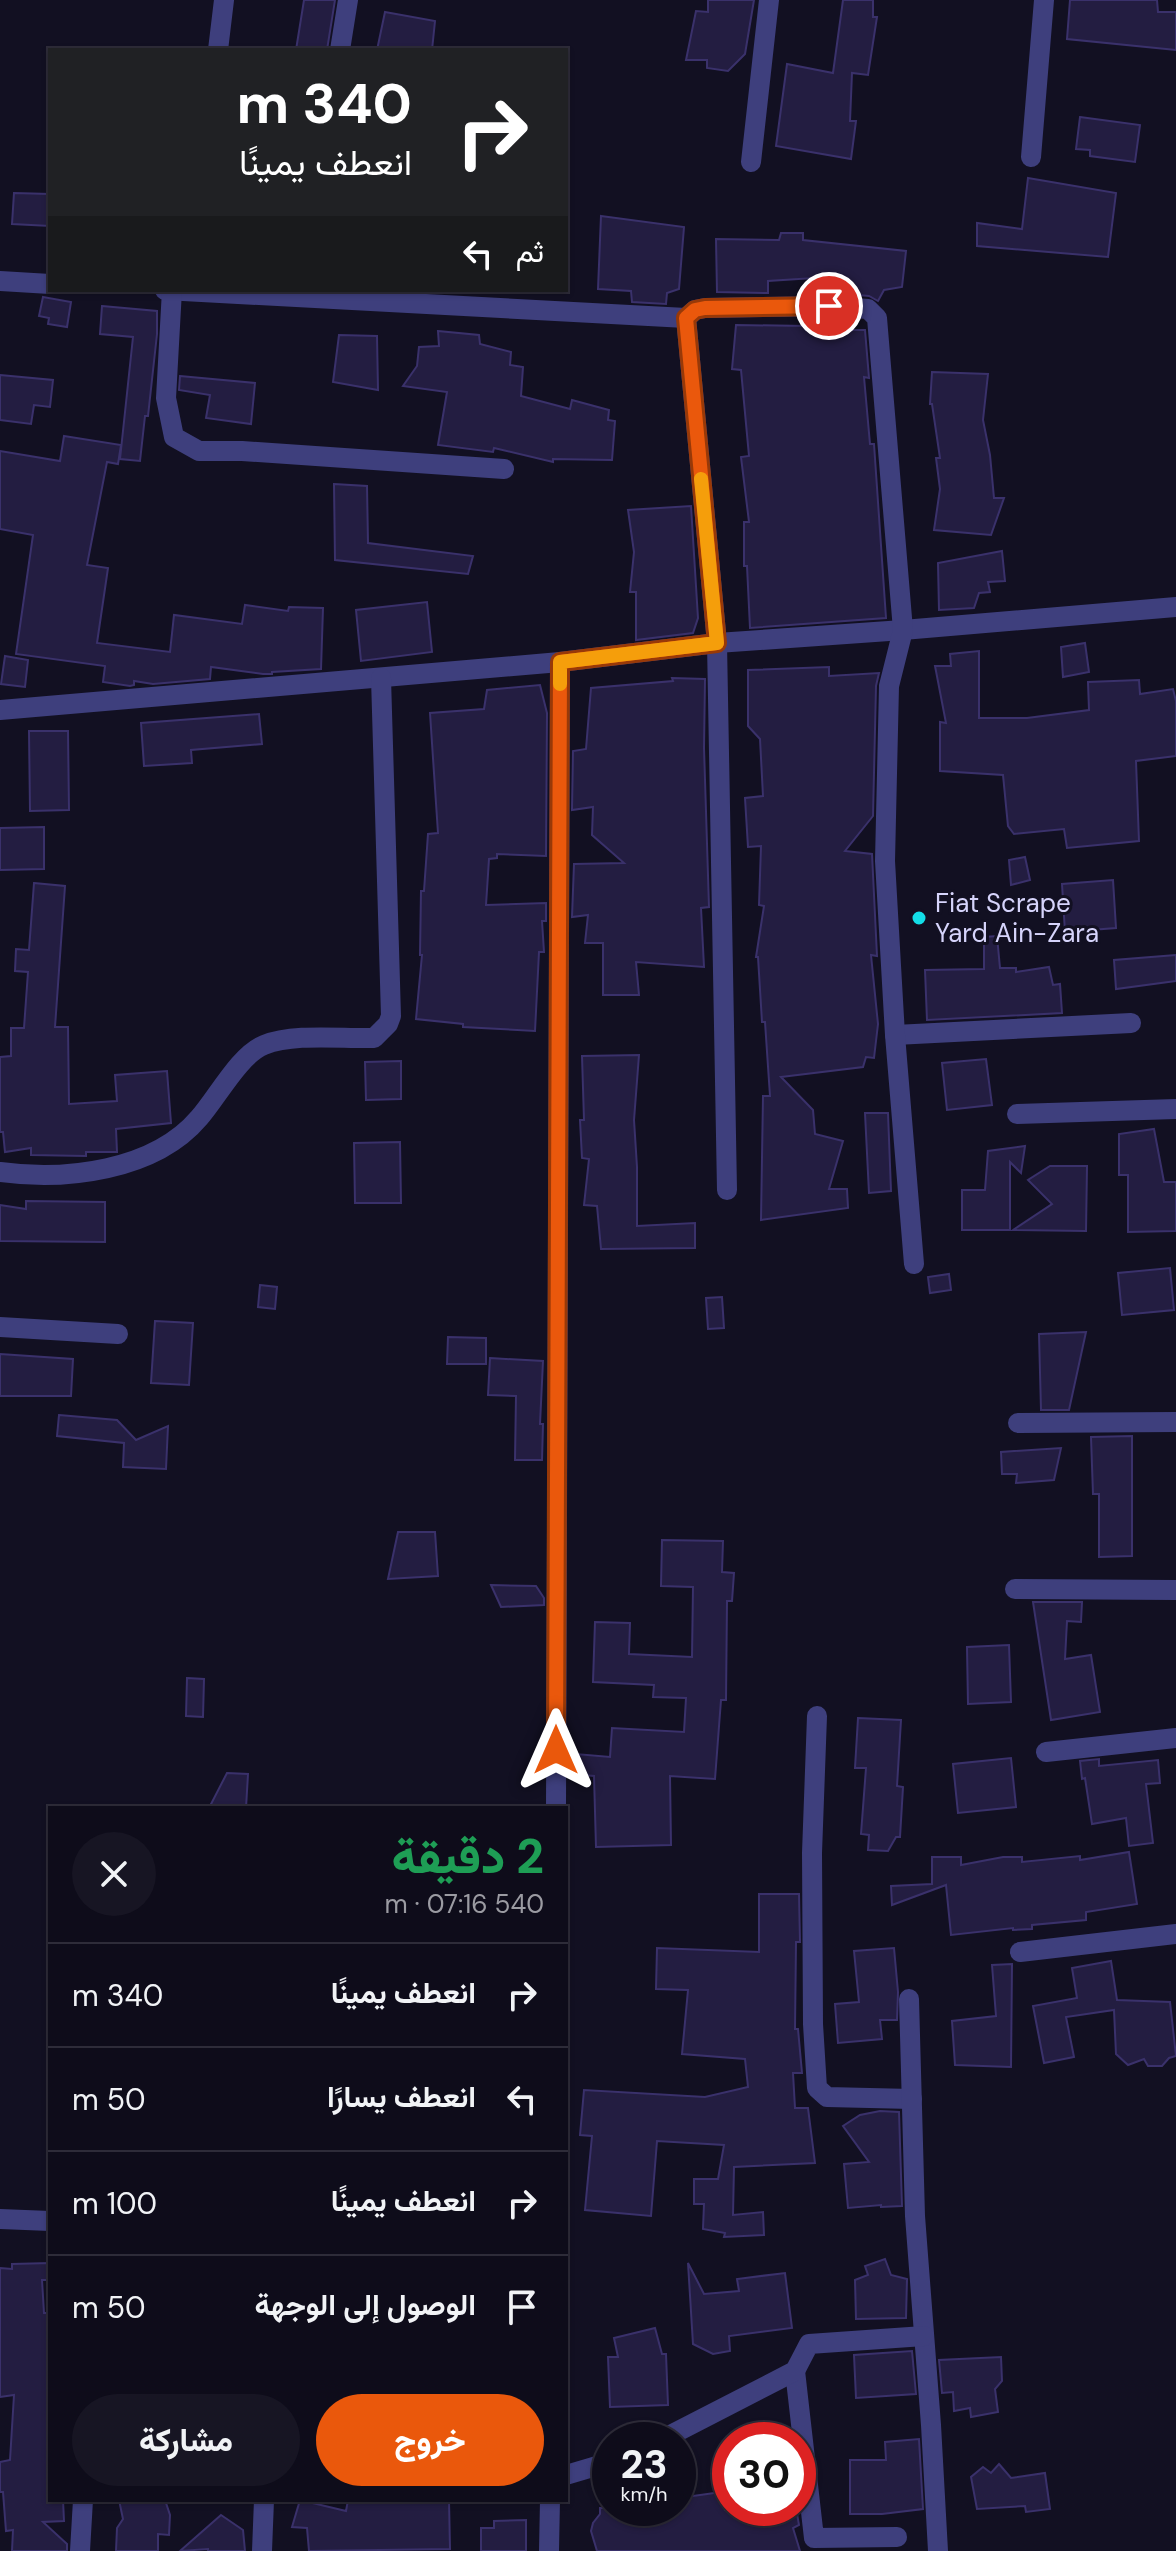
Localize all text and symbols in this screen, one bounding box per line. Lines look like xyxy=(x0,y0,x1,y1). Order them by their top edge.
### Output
text: 340 m xyxy=(237,67,412,140)
icon: right xyxy=(440,80,544,184)
text: انعطف يمينًا xyxy=(239,139,412,186)
icon: left xyxy=(456,232,500,276)
text: ثم xyxy=(516,232,544,271)
pin xyxy=(795,272,863,340)
icon: arrive xyxy=(807,284,851,328)
place label: Fiat Scrape Yard Ain-Zara xyxy=(935,886,1099,950)
marker: Fiat Scrape Yard Ain-Zara xyxy=(910,909,928,927)
position arrow xyxy=(514,1708,598,1792)
text: 2 دقيقة xyxy=(391,1825,544,1888)
button: close xyxy=(72,1832,156,1916)
text: 540 m · 07:16 xyxy=(384,1887,544,1921)
text: انعطف يمينًا xyxy=(331,1973,476,2012)
icon: right xyxy=(500,1973,544,2017)
text: 340 m xyxy=(72,1976,163,2015)
text: انعطف يسارًا xyxy=(327,2077,476,2116)
icon: left xyxy=(500,2077,544,2121)
text: 50 m xyxy=(72,2080,146,2119)
text: انعطف يمينًا xyxy=(331,2181,476,2220)
icon: right xyxy=(500,2181,544,2225)
text: 100 m xyxy=(72,2184,157,2223)
text: الوصول إلى الوجهة xyxy=(255,2285,476,2324)
icon: arrive xyxy=(500,2285,544,2329)
text: 50 m xyxy=(72,2288,146,2327)
button: مشاركة xyxy=(72,2394,300,2486)
button: خروج xyxy=(316,2394,544,2486)
speed limit sign: 30 xyxy=(712,2422,816,2526)
text: 23 xyxy=(620,2438,668,2490)
text: km/h xyxy=(620,2481,668,2507)

